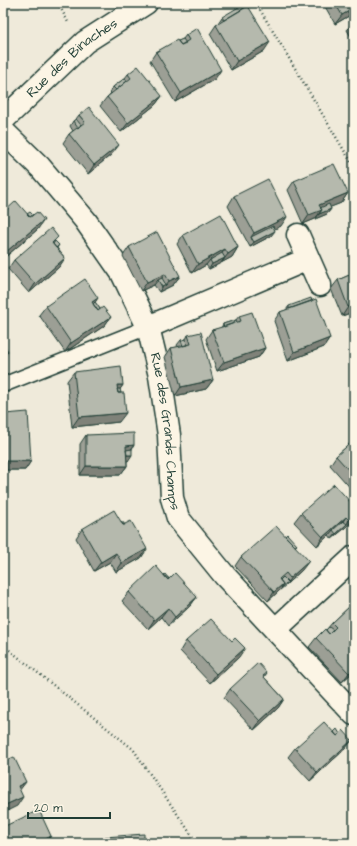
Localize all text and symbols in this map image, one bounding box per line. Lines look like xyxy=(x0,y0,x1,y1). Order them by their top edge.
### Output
street label: Rue des Binaches xyxy=(22,14,122,103)
street label: Rue des Grands Champs xyxy=(145,351,185,513)
scale bar xyxy=(28,794,110,820)
text: 20 m xyxy=(34,800,63,817)

